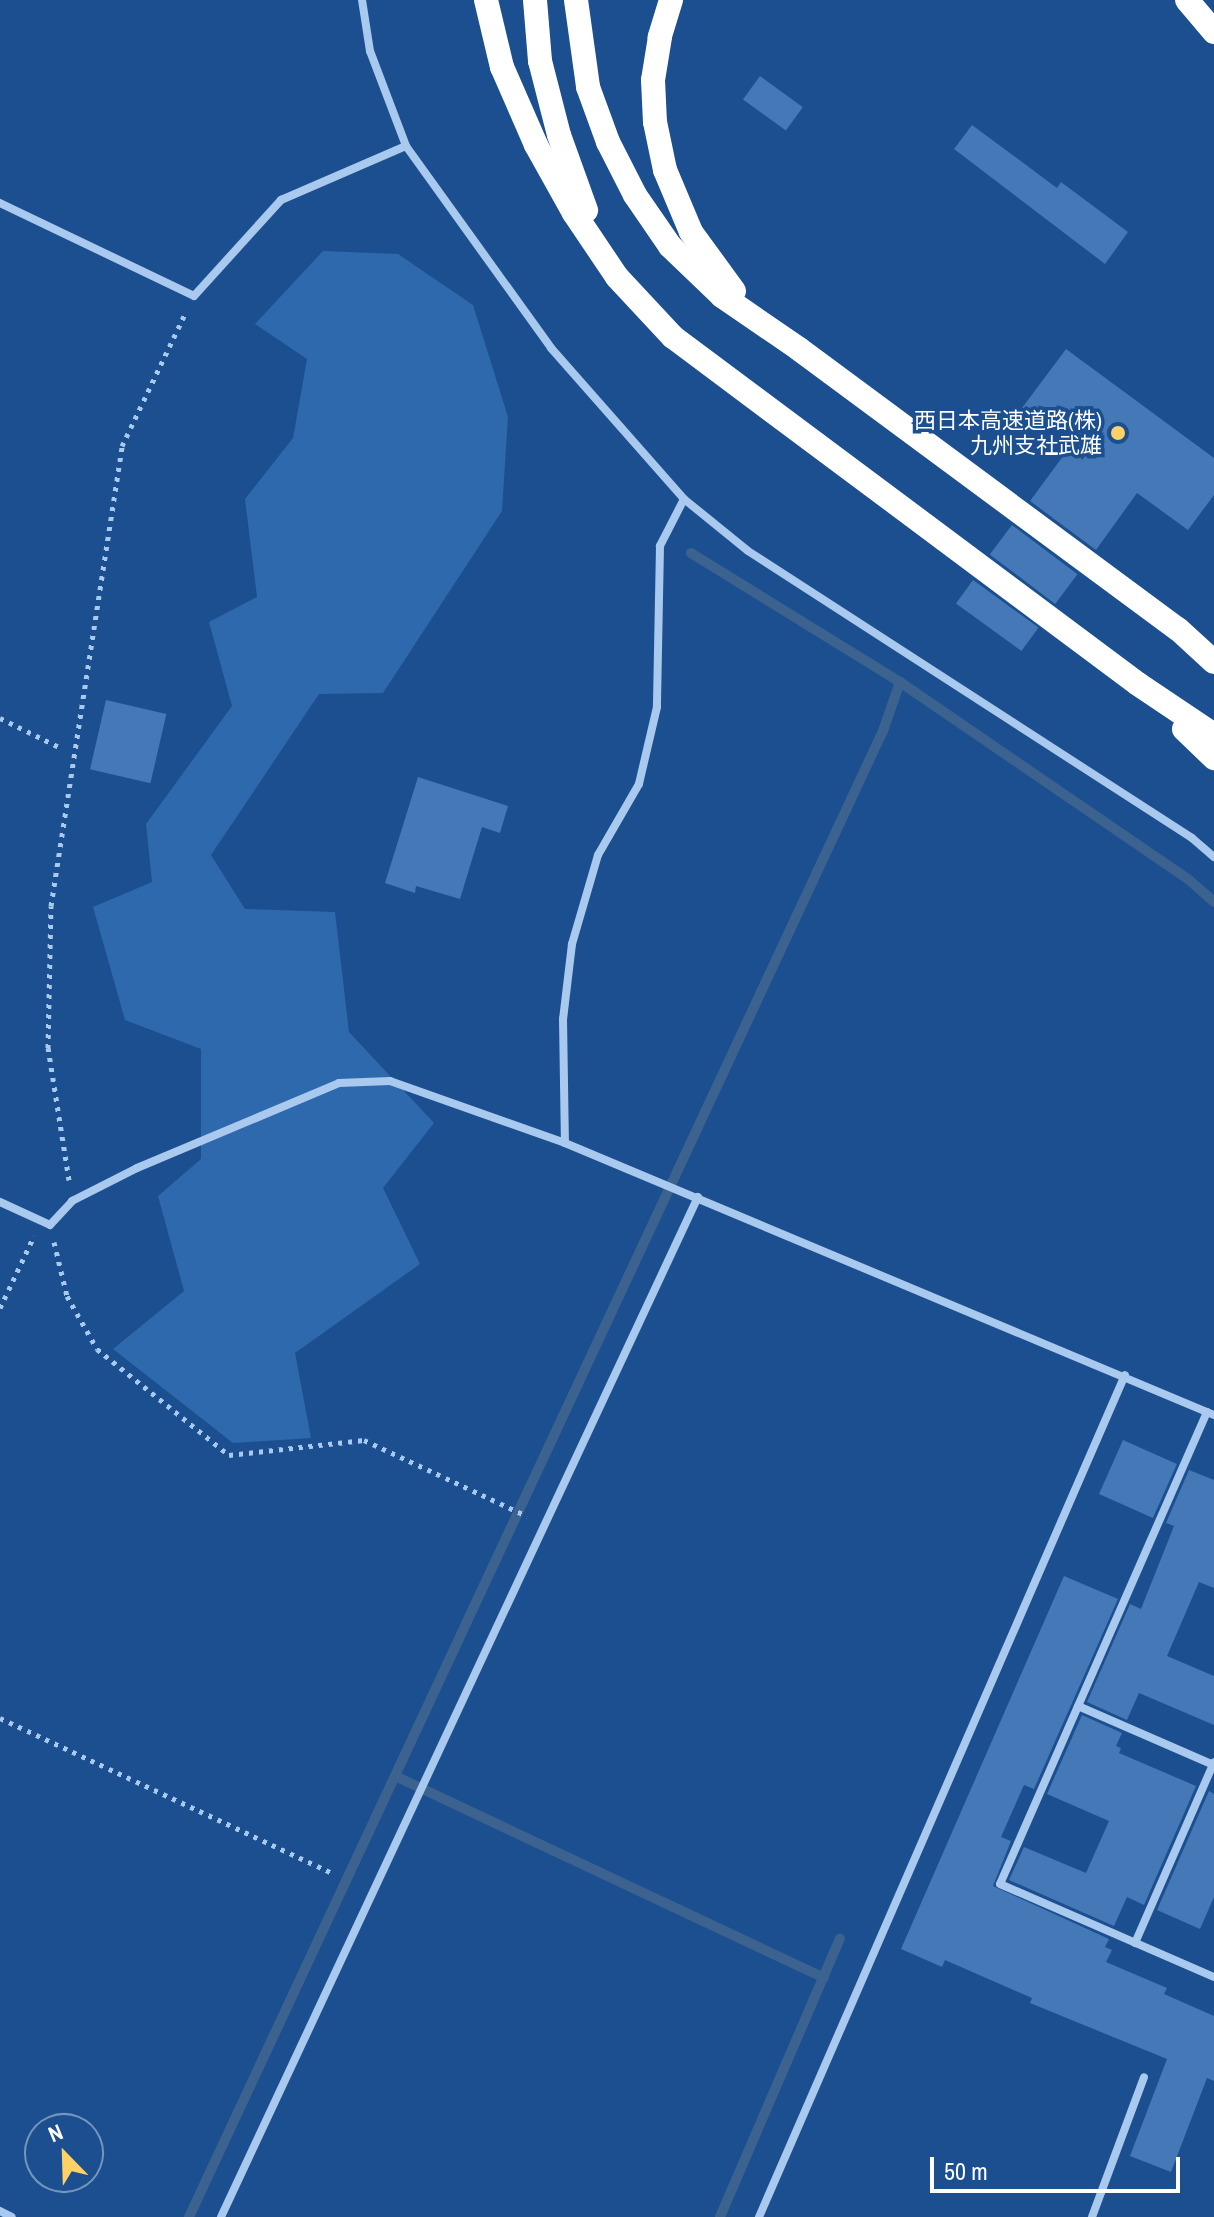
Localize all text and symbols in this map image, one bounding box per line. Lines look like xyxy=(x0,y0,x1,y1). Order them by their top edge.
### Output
place label: 西日本高速道路(株) 九州支社武雄 xyxy=(914,407,1102,458)
marker: 西日本高速道路(株) 九州支社武雄 xyxy=(1109,424,1127,442)
north arrow xyxy=(24,2113,104,2193)
text: N xyxy=(44,2116,67,2149)
scale bar xyxy=(934,2141,1184,2191)
text: 50 m xyxy=(944,2155,988,2187)

